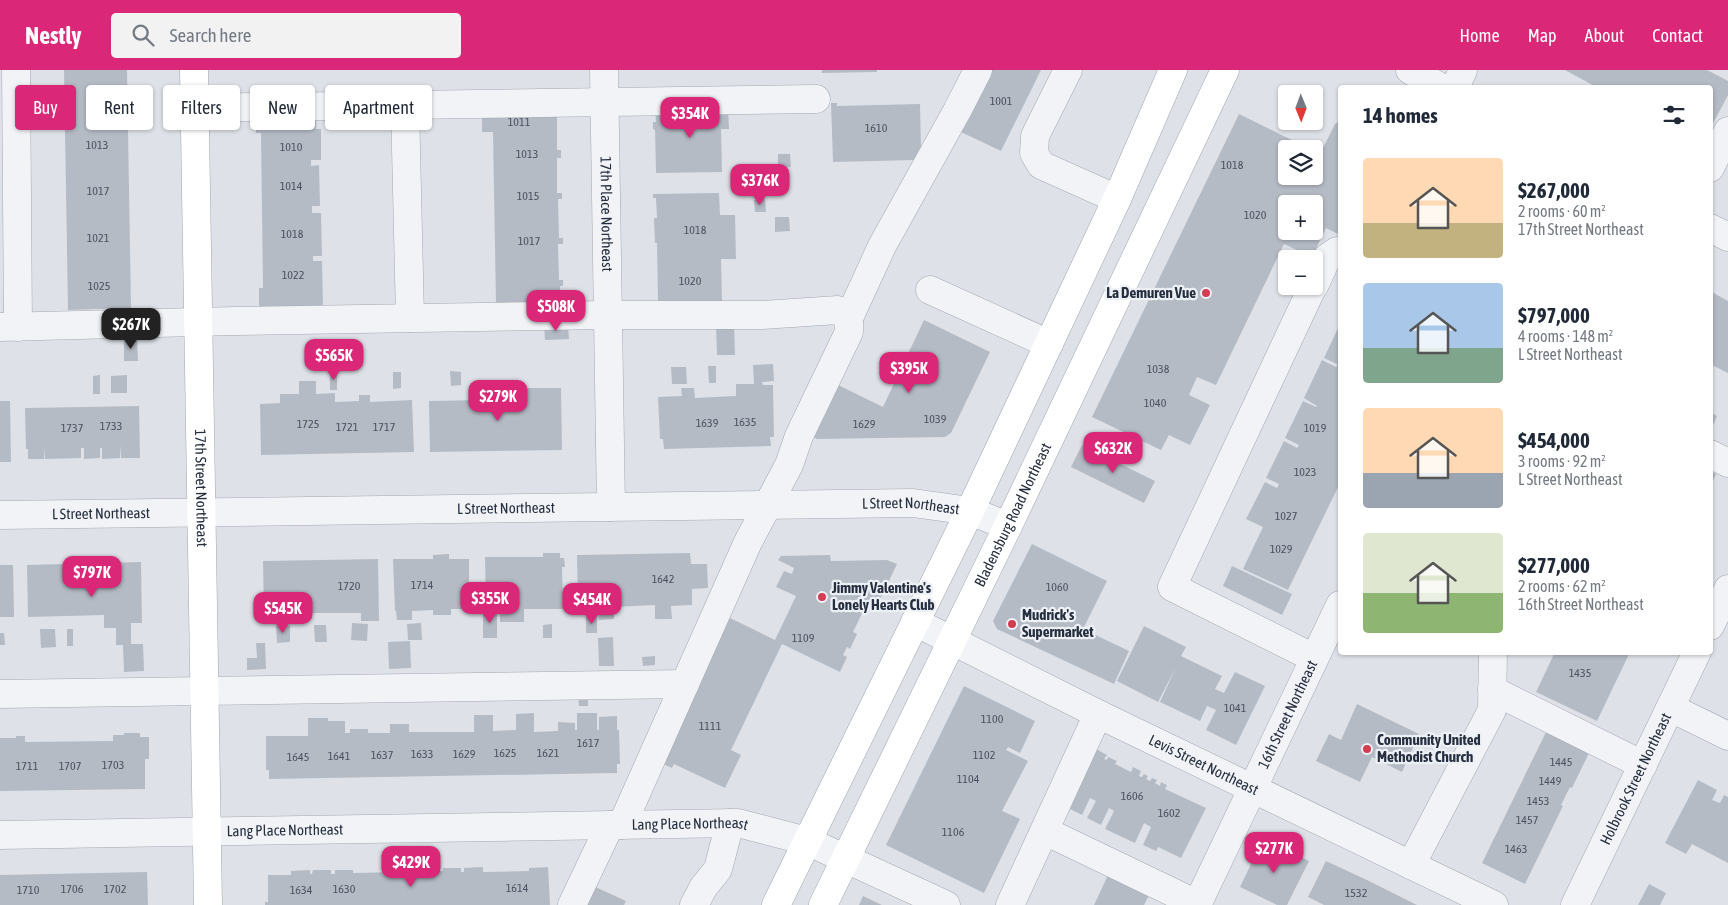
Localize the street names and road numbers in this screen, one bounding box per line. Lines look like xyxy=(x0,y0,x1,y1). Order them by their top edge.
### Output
street label: 17th Place Northeast xyxy=(597,156,616,272)
street label: 17th Street Northeast xyxy=(192,429,211,547)
street label: Bladensburg Road Northeast xyxy=(971,440,1054,589)
street label: L Street Northeast xyxy=(862,494,961,517)
street label: L Street Northeast xyxy=(457,499,555,517)
street label: L Street Northeast xyxy=(52,504,150,522)
street label: 16th Street Northeast xyxy=(1254,657,1320,771)
street label: Holbrook Street Northeast xyxy=(1596,710,1674,847)
street label: Levis Street Northeast xyxy=(1146,731,1261,798)
street label: Lang Place Northeast xyxy=(631,814,750,833)
street label: Lang Place Northeast xyxy=(227,820,343,839)

